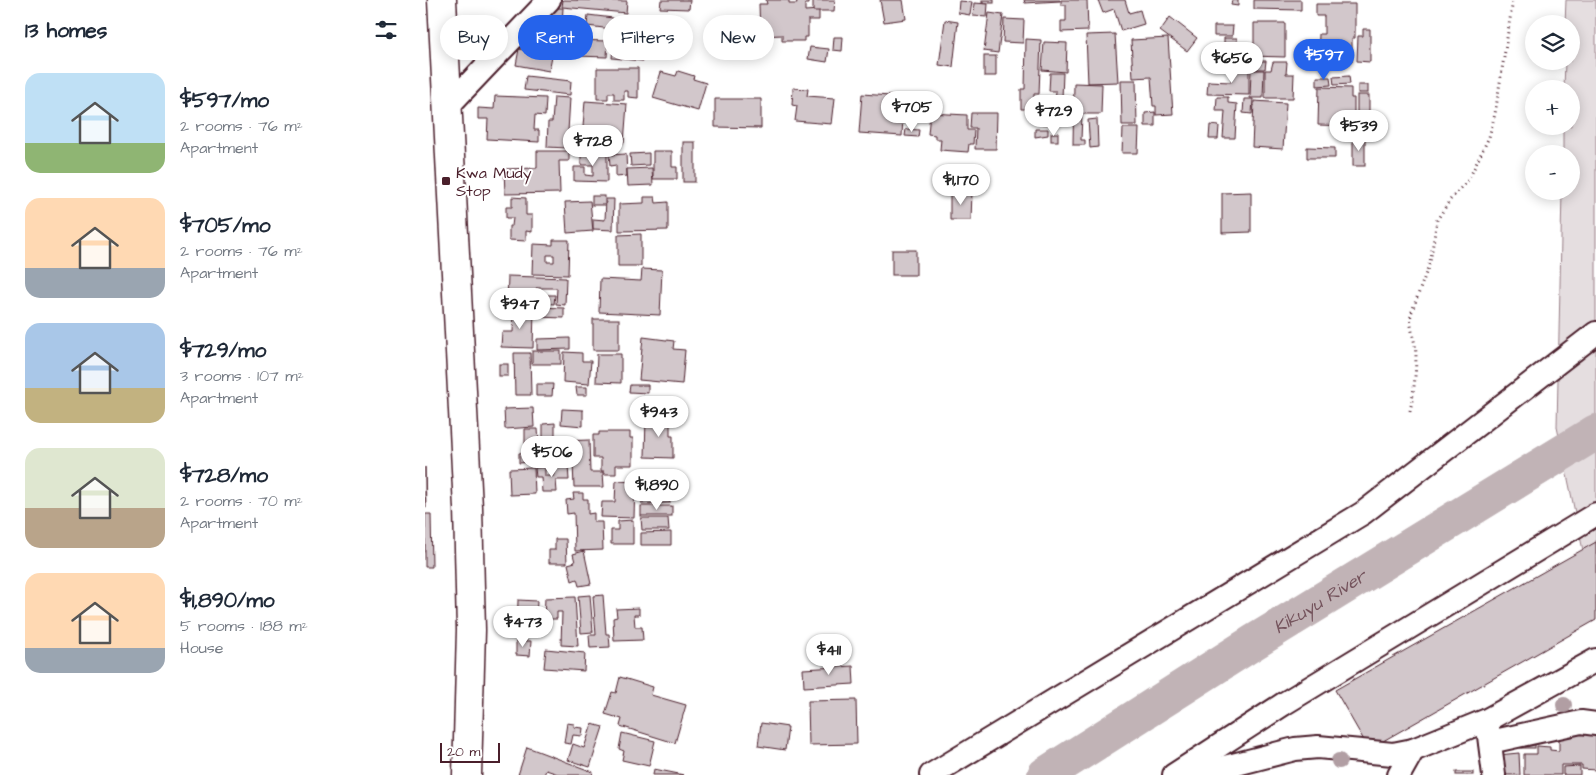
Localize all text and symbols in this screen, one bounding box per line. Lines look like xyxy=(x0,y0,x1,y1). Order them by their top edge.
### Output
chip: Buy xyxy=(440,15,508,60)
chip: Rent xyxy=(518,15,593,60)
chip: Filters xyxy=(603,15,693,60)
chip: New xyxy=(703,15,774,60)
map controls xyxy=(1525,15,1580,200)
button: layers xyxy=(1525,15,1580,70)
text: 13 homes xyxy=(25,16,107,45)
icon: filters xyxy=(372,16,400,44)
pin: $597 xyxy=(1294,38,1354,81)
pin: $656 xyxy=(1202,42,1262,84)
text: $597 xyxy=(1304,44,1344,66)
text: $656 xyxy=(1212,47,1252,69)
button: + xyxy=(1525,80,1580,135)
text: $597/mo xyxy=(180,86,269,115)
pin: $705 xyxy=(882,90,942,133)
icon: home xyxy=(65,93,125,153)
pin: $729 xyxy=(1024,94,1084,137)
text: $705 xyxy=(892,96,932,118)
text: $729 xyxy=(1035,100,1073,122)
pin: $539 xyxy=(1329,110,1389,152)
text: 2 rooms · 76 m² xyxy=(180,115,303,137)
text: $539 xyxy=(1340,115,1378,137)
pin: $728 xyxy=(563,124,623,167)
text: $728 xyxy=(574,130,612,152)
text: Apartment xyxy=(180,137,258,159)
button: − xyxy=(1525,145,1580,200)
place label: Kwa Mudy Stop xyxy=(456,162,532,202)
pin: $1,170 xyxy=(920,164,1002,206)
text: $1,170 xyxy=(943,169,979,191)
marker: Kwa Mudy Stop xyxy=(440,175,452,187)
text: $705/mo xyxy=(180,211,270,240)
icon: home xyxy=(65,218,125,278)
text: 2 rooms · 76 m² xyxy=(180,240,303,262)
text: Apartment xyxy=(180,262,258,284)
pin: $947 xyxy=(490,288,550,330)
text: $947 xyxy=(501,293,539,315)
text: $729/mo xyxy=(180,336,266,365)
icon: home xyxy=(65,343,125,403)
text: 3 rooms · 107 m² xyxy=(180,365,304,387)
text: Apartment xyxy=(180,387,258,409)
pin: $943 xyxy=(629,396,689,438)
text: $943 xyxy=(640,401,678,423)
pin: $506 xyxy=(522,436,582,478)
text: $506 xyxy=(532,441,572,463)
text: $728/mo xyxy=(180,461,268,490)
icon: home xyxy=(65,468,125,528)
pin: $1,890 xyxy=(616,468,698,511)
text: $1,890 xyxy=(635,474,679,496)
text: 2 rooms · 70 m² xyxy=(180,490,303,512)
text: Apartment xyxy=(180,512,258,534)
water label: Kikuyu River xyxy=(1269,563,1373,640)
text: $1,890/mo xyxy=(180,586,275,615)
icon: home xyxy=(65,593,125,653)
pin: $473 xyxy=(493,606,553,648)
text: $473 xyxy=(504,611,542,633)
text: 5 rooms · 188 m² xyxy=(180,615,308,637)
pin: $411 xyxy=(799,634,859,676)
text: House xyxy=(180,637,224,659)
text: $411 xyxy=(817,639,841,661)
scale bar xyxy=(440,740,500,763)
text: 20 m xyxy=(447,742,480,762)

